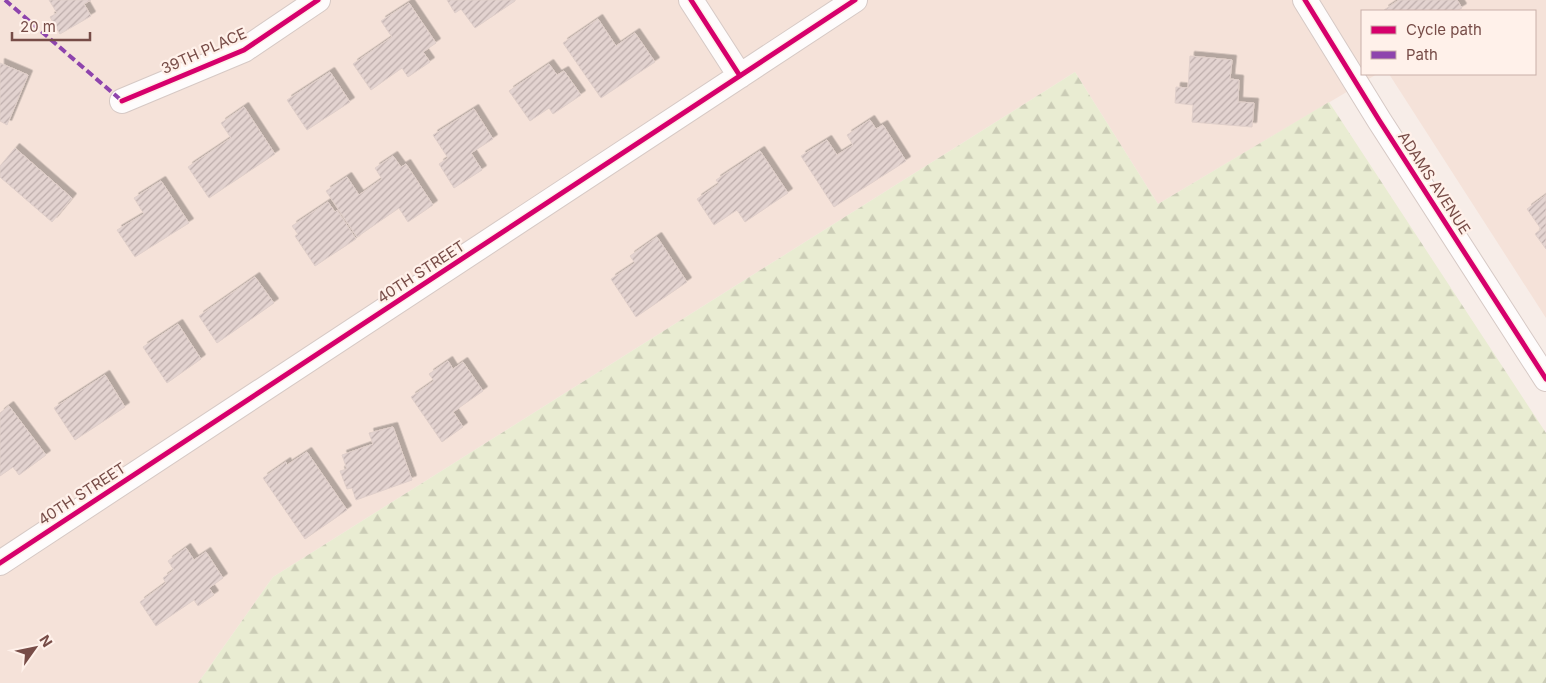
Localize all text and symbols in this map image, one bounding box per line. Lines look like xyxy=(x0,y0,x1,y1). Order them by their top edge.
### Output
scale bar xyxy=(12,10,90,42)
legend xyxy=(1361,10,1536,75)
text: 20 m xyxy=(20,17,56,36)
text: Cycle path xyxy=(1406,20,1482,39)
street label: 39TH PLACE xyxy=(158,23,249,78)
text: Path xyxy=(1406,45,1438,64)
street label: ADAMS AVENUE xyxy=(1394,128,1475,238)
street label: 40TH STREET xyxy=(373,236,468,307)
street label: 40TH STREET xyxy=(34,458,129,529)
north arrow xyxy=(10,623,60,673)
text: N xyxy=(36,632,56,650)

